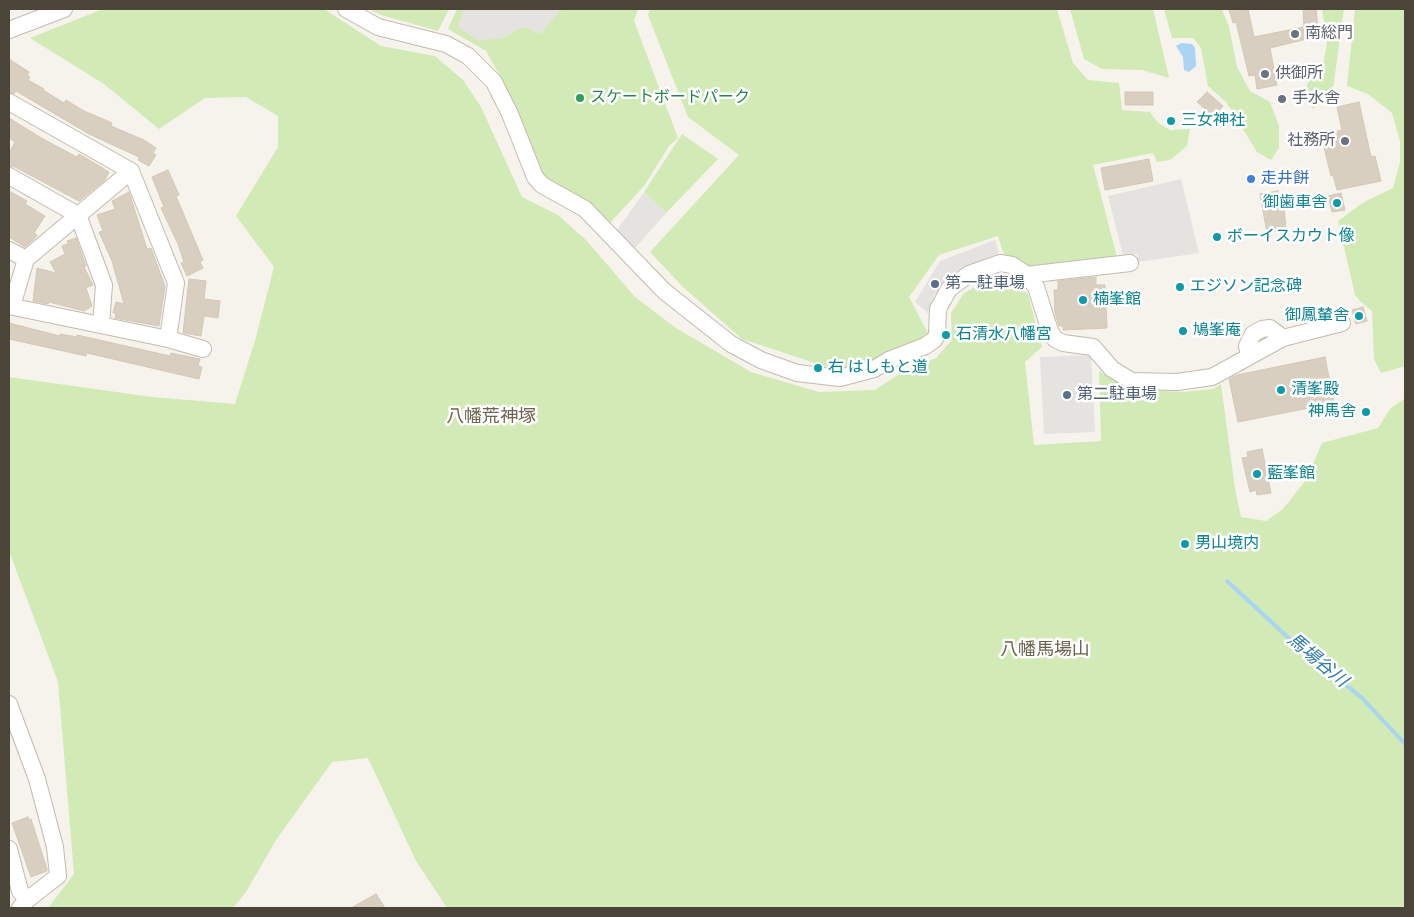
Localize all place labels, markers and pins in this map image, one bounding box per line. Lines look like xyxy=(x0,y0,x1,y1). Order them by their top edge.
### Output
place label: 南総門 xyxy=(1305,24,1353,44)
marker: 南総門 xyxy=(1289,28,1301,40)
place label: 供御所 xyxy=(1275,64,1323,84)
marker: 供御所 xyxy=(1259,68,1271,80)
place label: スケートボードパーク xyxy=(590,88,750,108)
place label: 手水舎 xyxy=(1292,89,1340,109)
marker: スケートボードパーク xyxy=(574,92,586,104)
marker: 手水舎 xyxy=(1276,93,1288,105)
place label: 三女神社 xyxy=(1181,111,1245,131)
marker: 三女神社 xyxy=(1165,115,1177,127)
place label: 社務所 xyxy=(1287,131,1335,151)
marker: 社務所 xyxy=(1339,135,1351,147)
place label: 走井餅 xyxy=(1261,169,1309,189)
marker: 走井餅 xyxy=(1245,173,1257,185)
place label: 御歯車舎 xyxy=(1263,193,1327,213)
marker: 御歯車舎 xyxy=(1331,197,1343,209)
place label: ボーイスカウト像 xyxy=(1227,227,1355,247)
marker: ボーイスカウト像 xyxy=(1211,231,1223,243)
place label: 第一駐車場 xyxy=(945,274,1025,294)
place label: エジソン記念碑 xyxy=(1190,277,1302,297)
marker: 第一駐車場 xyxy=(929,278,941,290)
marker: エジソン記念碑 xyxy=(1174,281,1186,293)
place label: 楠峯館 xyxy=(1093,290,1141,310)
marker: 楠峯館 xyxy=(1077,294,1089,306)
place label: 御鳳輦舎 xyxy=(1285,306,1349,326)
marker: 御鳳輦舎 xyxy=(1353,310,1365,322)
place label: 鳩峯庵 xyxy=(1193,321,1241,341)
place label: 石清水八幡宮 xyxy=(956,325,1052,345)
marker: 鳩峯庵 xyxy=(1177,325,1189,337)
marker: 石清水八幡宮 xyxy=(940,329,952,341)
place label: 右 はしもと道 xyxy=(828,358,928,378)
marker: 右 はしもと道 xyxy=(812,362,824,374)
place label: 清峯殿 xyxy=(1291,380,1339,400)
marker: 清峯殿 xyxy=(1275,384,1287,396)
place label: 第二駐車場 xyxy=(1077,385,1157,405)
marker: 第二駐車場 xyxy=(1061,389,1073,401)
place label: 神馬舎 xyxy=(1308,402,1356,422)
marker: 神馬舎 xyxy=(1360,406,1372,418)
place label: 藍峯館 xyxy=(1267,464,1315,484)
marker: 藍峯館 xyxy=(1251,468,1263,480)
place label: 男山境内 xyxy=(1195,534,1259,554)
marker: 男山境内 xyxy=(1179,538,1191,550)

